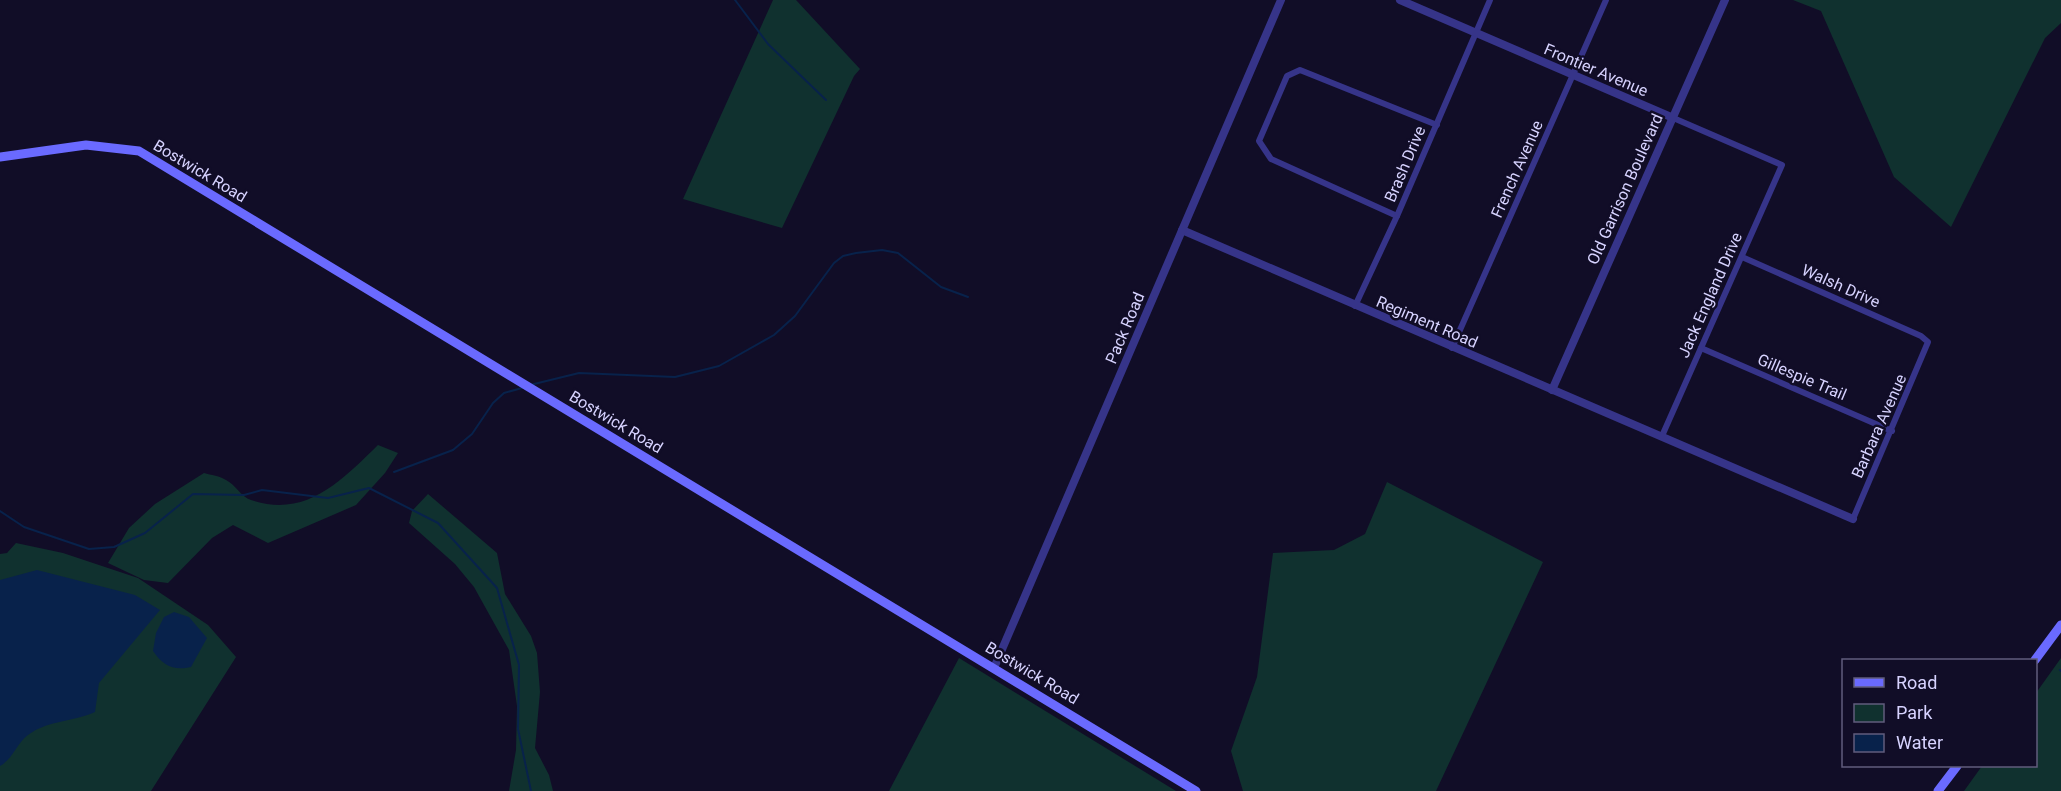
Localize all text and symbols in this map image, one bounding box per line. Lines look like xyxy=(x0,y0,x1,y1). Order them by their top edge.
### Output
street label: Frontier Avenue xyxy=(1541,40,1651,100)
street label: Old Garrison Boulevard xyxy=(1583,111,1667,267)
street label: French Avenue xyxy=(1487,117,1547,221)
street label: Brash Drive xyxy=(1380,123,1430,205)
street label: Bostwick Road xyxy=(150,136,250,206)
street label: Jack England Drive xyxy=(1674,229,1746,361)
street label: Walsh Drive xyxy=(1799,260,1883,312)
street label: Pack Road xyxy=(1101,289,1149,367)
street label: Regiment Road xyxy=(1373,292,1481,352)
street label: Gillespie Trail xyxy=(1755,350,1849,404)
street label: Barbara Avenue xyxy=(1848,371,1910,481)
street label: Bostwick Road xyxy=(566,387,666,457)
street label: Bostwick Road xyxy=(982,638,1082,708)
legend xyxy=(1842,659,2037,767)
text: Road xyxy=(1896,672,1937,693)
text: Park xyxy=(1896,702,1933,723)
text: Water xyxy=(1896,732,1943,753)

